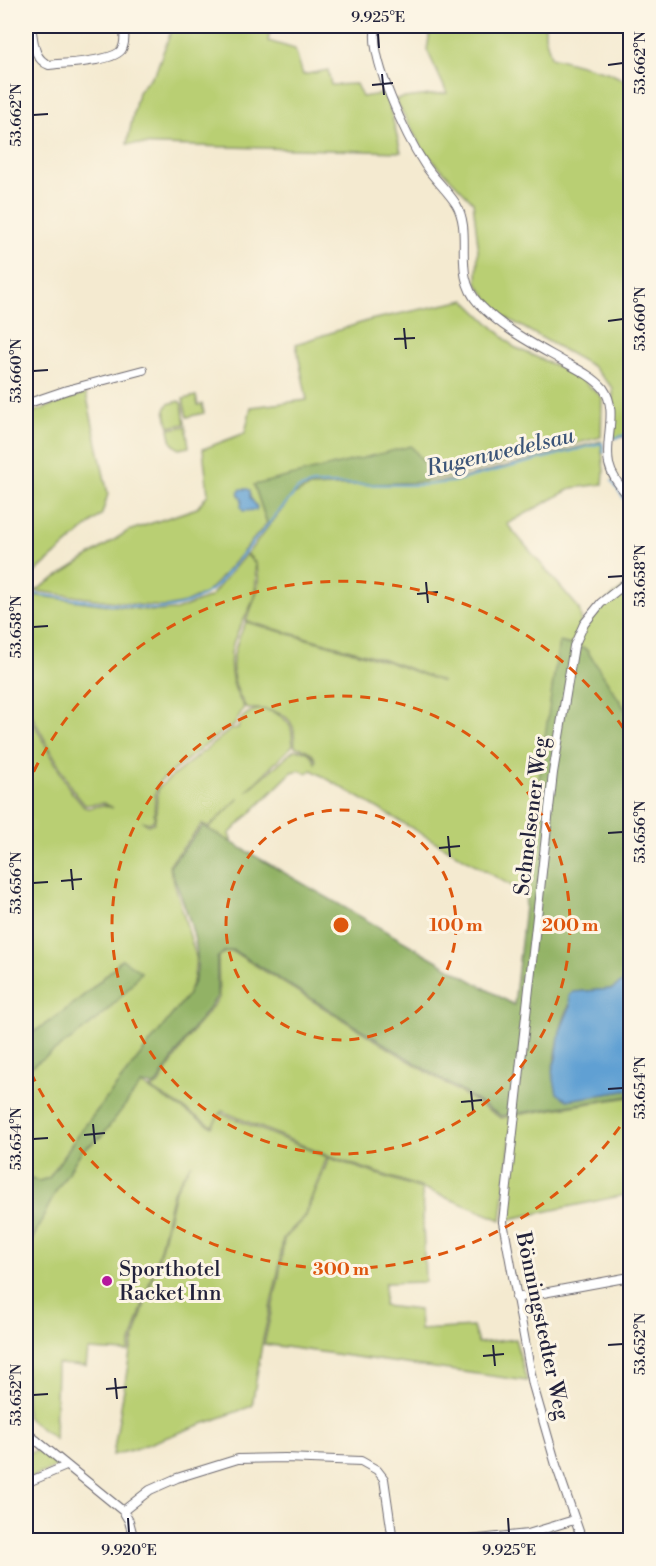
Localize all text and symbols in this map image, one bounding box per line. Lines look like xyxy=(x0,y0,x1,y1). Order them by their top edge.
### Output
text: 9.925°E xyxy=(351,8,405,27)
text: 53.662°N xyxy=(631,31,650,95)
text: 53.662°N xyxy=(7,83,26,147)
text: 53.660°N xyxy=(631,287,650,351)
text: 53.660°N xyxy=(7,339,26,403)
water label: Rugenwedelsau xyxy=(423,422,578,483)
text: 53.658°N xyxy=(631,544,650,608)
text: 53.658°N xyxy=(7,595,26,659)
street label: Schnelsener Weg xyxy=(509,735,555,897)
text: 53.656°N xyxy=(631,801,650,864)
text: 53.656°N xyxy=(7,852,26,915)
text: 100 m xyxy=(429,914,483,937)
text: 200 m xyxy=(542,914,599,937)
centre of rings xyxy=(331,915,351,935)
text: 53.654°N xyxy=(631,1056,650,1120)
text: 53.654°N xyxy=(7,1107,26,1171)
street label: Bönningstedter Weg xyxy=(509,1229,575,1423)
place label: Sporthotel Racket Inn xyxy=(119,1257,222,1307)
text: 300 m xyxy=(313,1258,370,1281)
marker: Sporthotel Racket Inn xyxy=(100,1274,114,1288)
text: 53.652°N xyxy=(631,1313,650,1375)
text: 53.652°N xyxy=(7,1364,26,1426)
text: 9.920°E xyxy=(101,1541,157,1560)
text: 9.925°E xyxy=(482,1541,536,1560)

